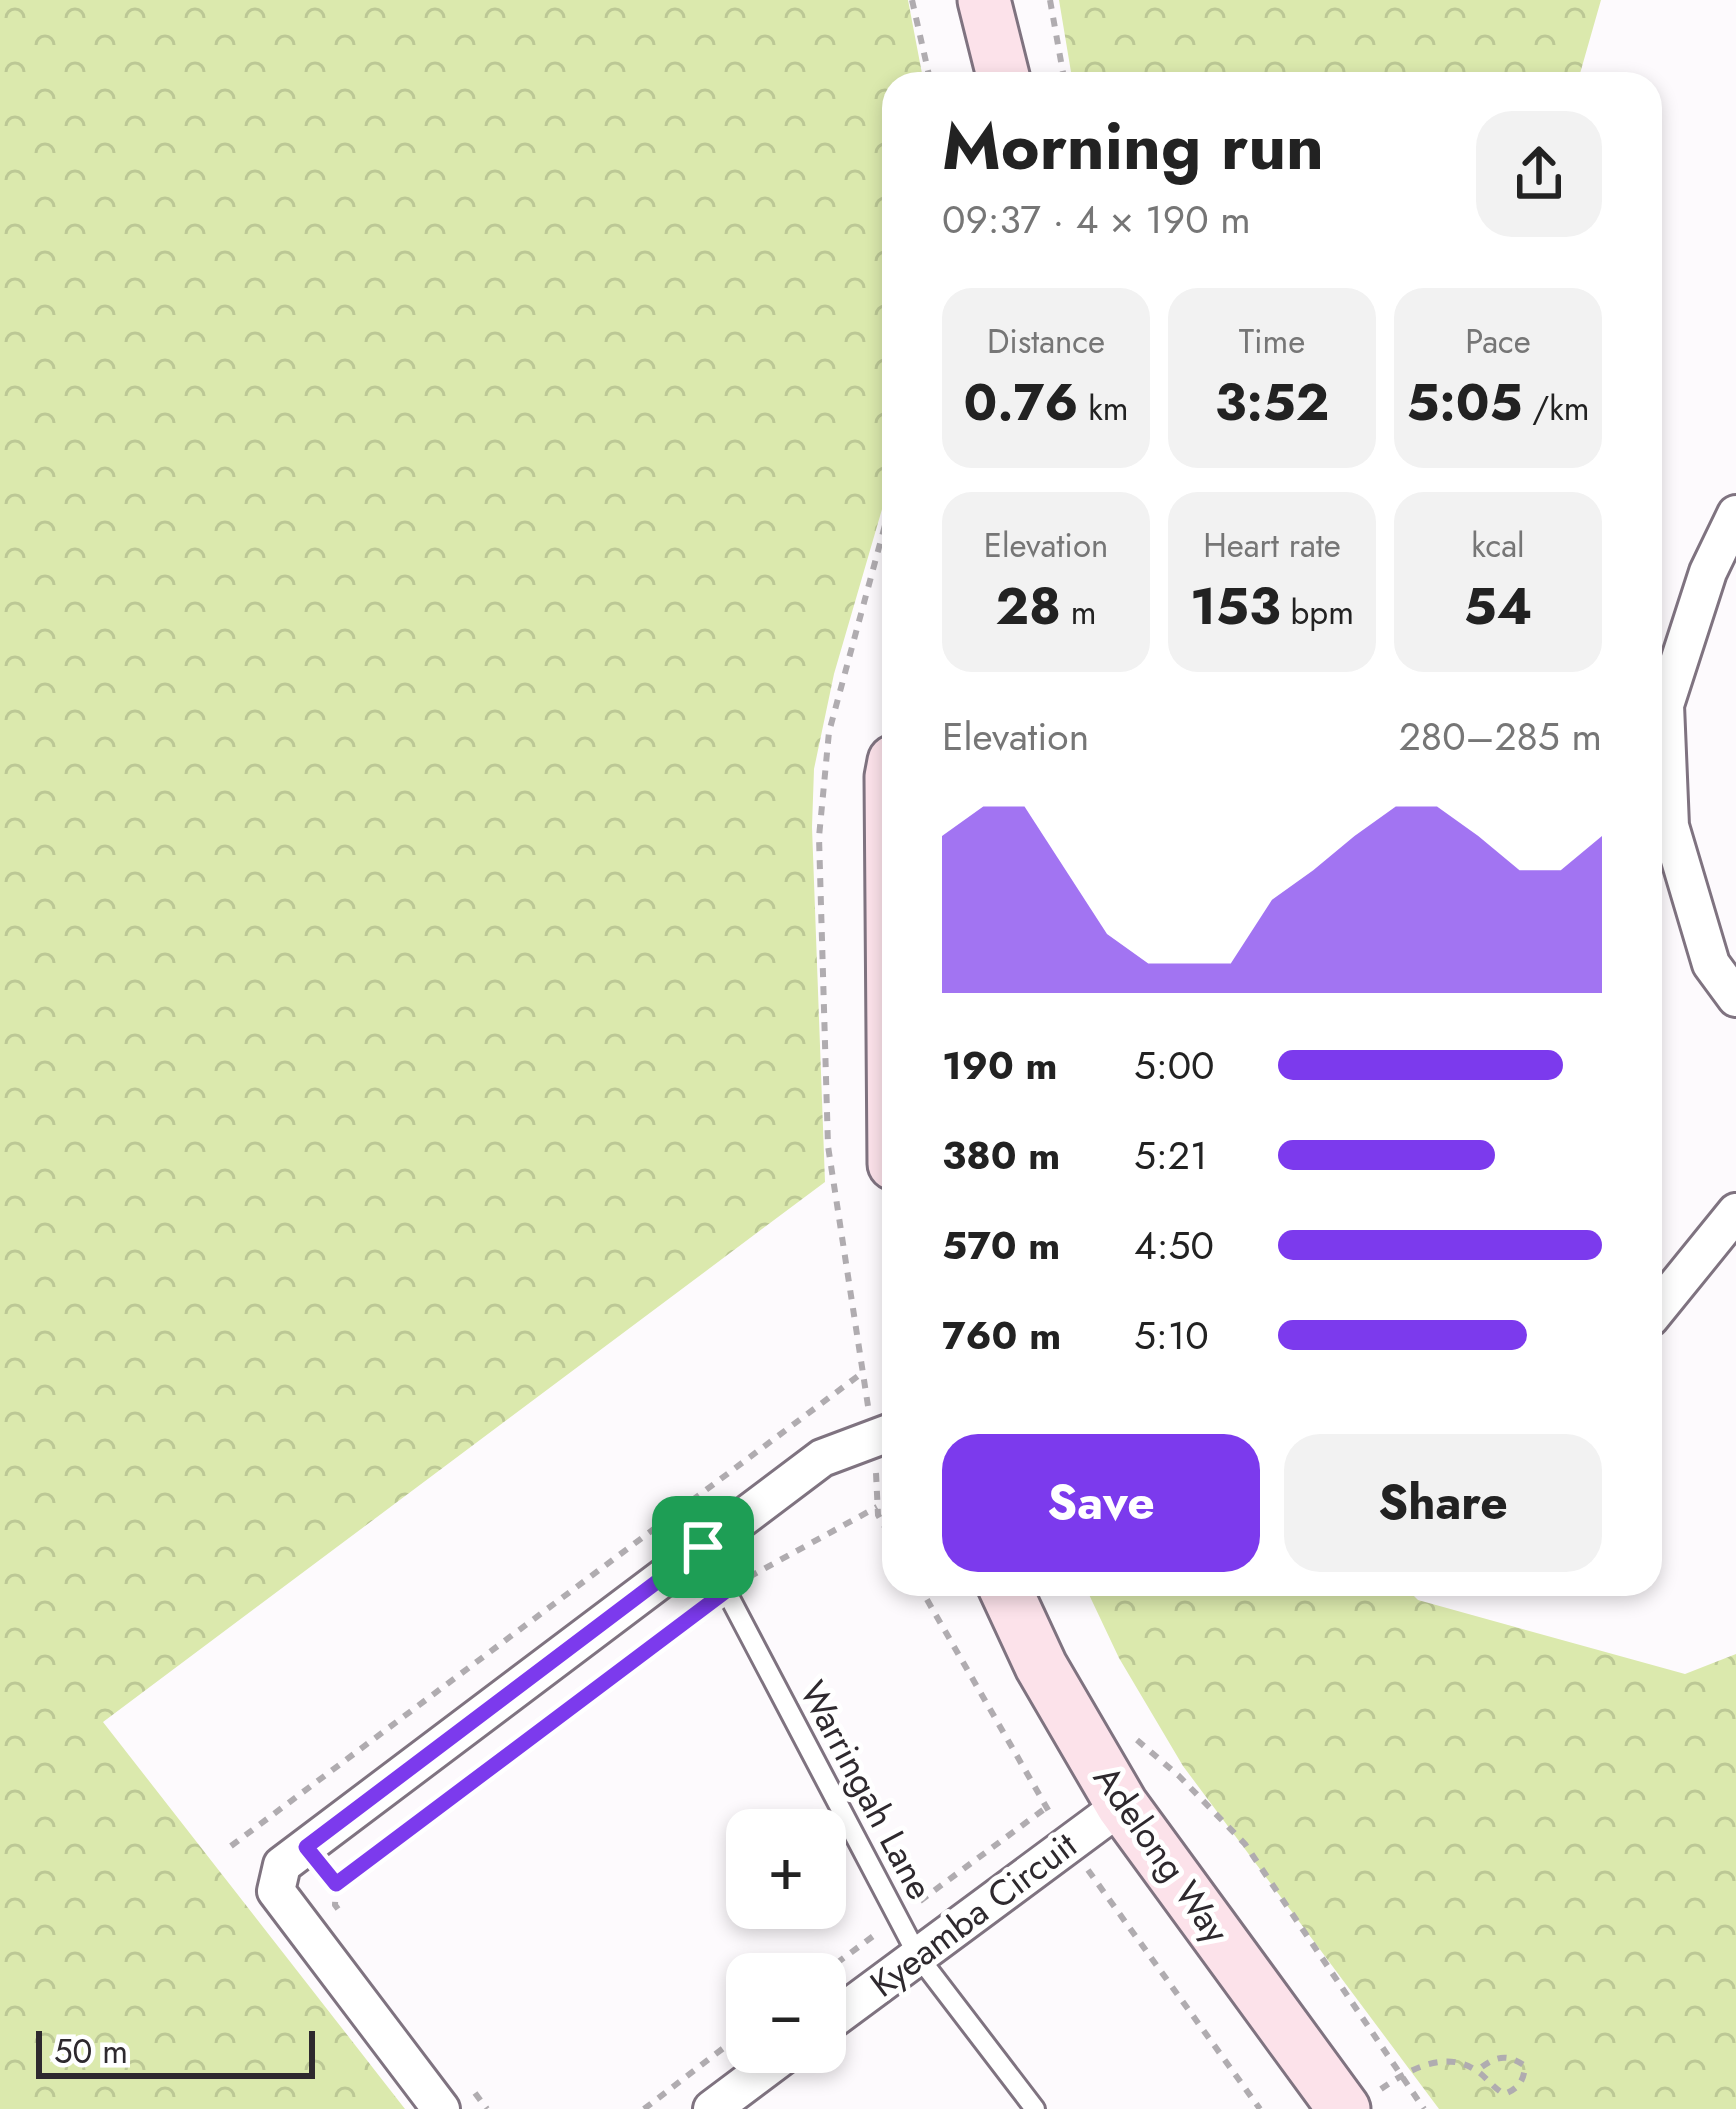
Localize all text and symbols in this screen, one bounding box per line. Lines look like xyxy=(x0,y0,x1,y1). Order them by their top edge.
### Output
text: Morning run xyxy=(942,98,1324,194)
button: share xyxy=(1476,111,1602,237)
text: 09:37 · 4 × 190 m xyxy=(942,191,1251,248)
text: Distance xyxy=(987,318,1105,365)
text: Time xyxy=(1239,318,1305,365)
text: Pace xyxy=(1465,318,1531,365)
text: 0.76 xyxy=(963,365,1078,439)
text: 3:52 xyxy=(1215,365,1329,439)
text: 5:05 xyxy=(1406,365,1522,439)
text: km xyxy=(1078,385,1129,432)
text: /km xyxy=(1522,385,1590,432)
text: Elevation xyxy=(984,522,1108,569)
text: Heart rate xyxy=(1203,522,1341,569)
text: kcal xyxy=(1471,522,1525,569)
text: 28 xyxy=(995,569,1061,643)
text: 153 xyxy=(1190,569,1281,643)
text: 54 xyxy=(1464,569,1532,643)
text: m xyxy=(1061,589,1097,636)
text: bpm xyxy=(1281,589,1354,636)
text: Elevation xyxy=(942,708,1089,765)
text: 280–285 m xyxy=(1399,708,1602,765)
text: 190 m xyxy=(942,1037,1057,1094)
text: 5:00 xyxy=(1134,1037,1215,1094)
text: 380 m xyxy=(942,1127,1060,1184)
text: 5:21 xyxy=(1134,1127,1207,1184)
text: 570 m xyxy=(942,1217,1060,1274)
text: 4:50 xyxy=(1134,1217,1214,1274)
text: 760 m xyxy=(942,1307,1061,1364)
text: 5:10 xyxy=(1134,1307,1209,1364)
button: Save xyxy=(942,1434,1260,1572)
button: Share xyxy=(1284,1434,1602,1572)
pin xyxy=(652,1496,754,1598)
icon: arrive xyxy=(670,1514,736,1580)
street label: Warringah Lane xyxy=(788,1671,946,1909)
street label: Adelong Way xyxy=(1082,1755,1242,1953)
map controls xyxy=(726,1809,846,2073)
button: + xyxy=(726,1809,846,1929)
street label: Kyeamba Circuit xyxy=(859,1819,1087,2009)
button: − xyxy=(726,1953,846,2073)
scale bar xyxy=(36,2025,315,2078)
text: 50 m xyxy=(54,2028,128,2075)

